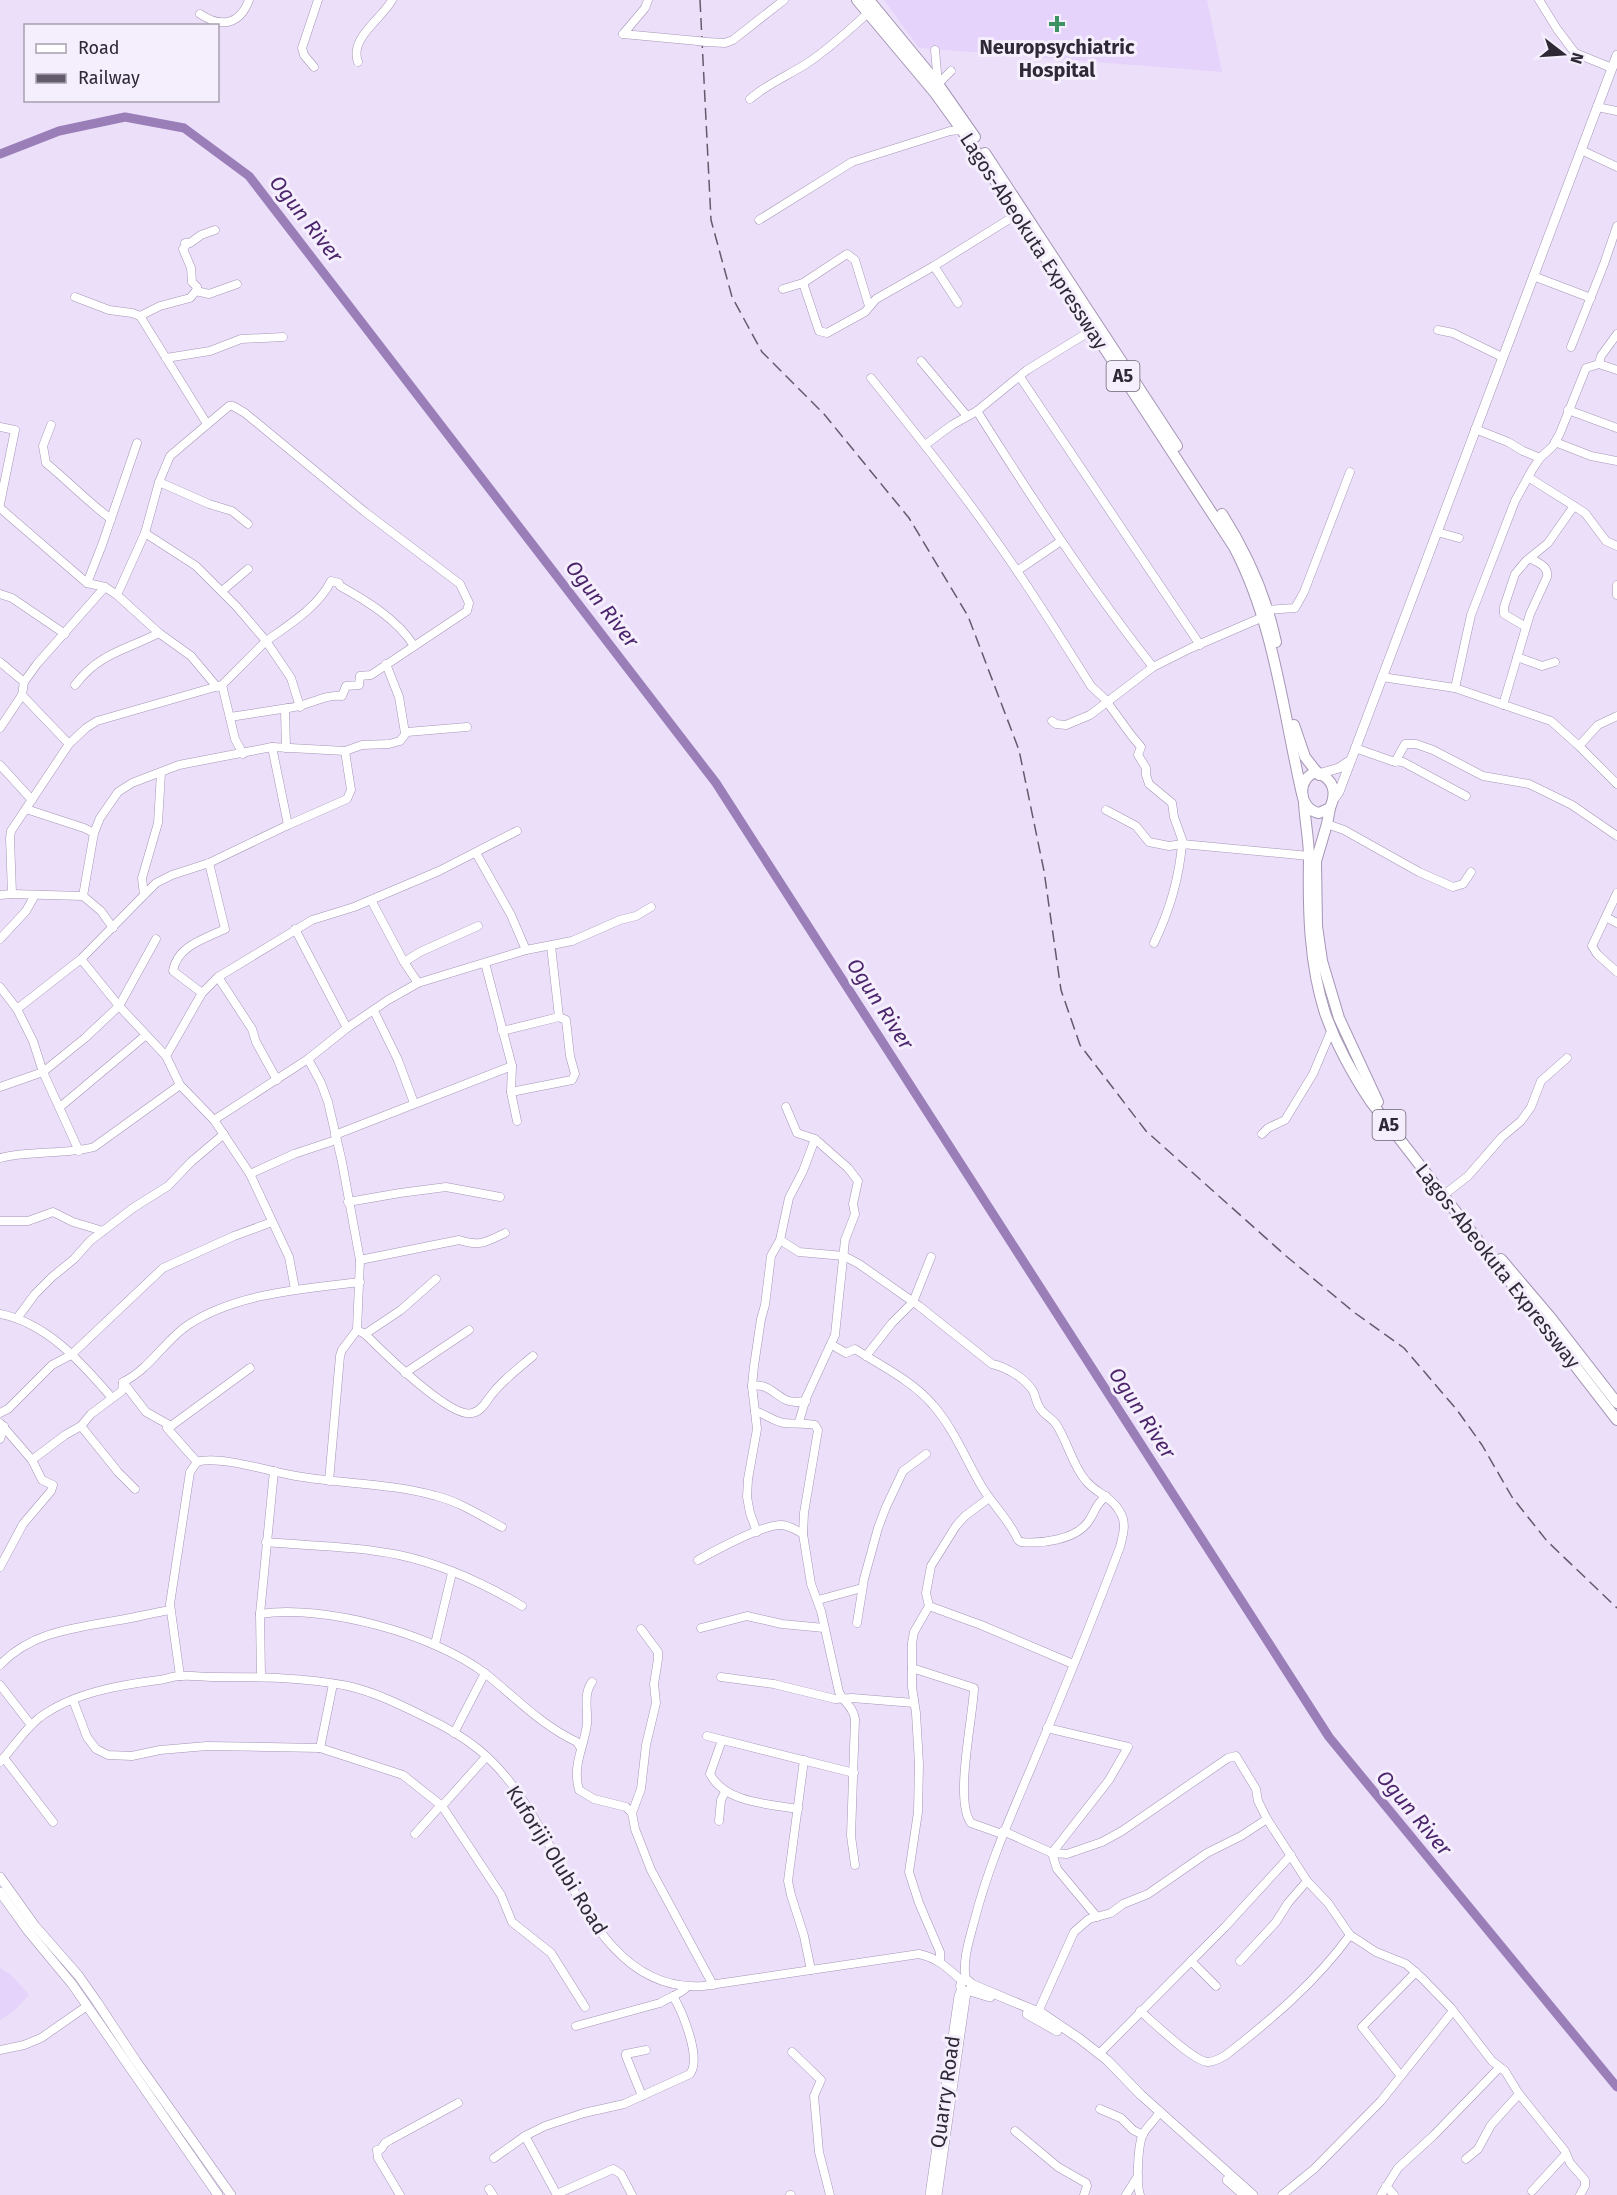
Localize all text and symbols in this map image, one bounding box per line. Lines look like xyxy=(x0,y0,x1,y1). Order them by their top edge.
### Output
marker: Neuropsychiatric Hospital xyxy=(1048,15,1066,33)
legend xyxy=(24,24,219,102)
north arrow xyxy=(1533,24,1593,84)
place label: Neuropsychiatric Hospital xyxy=(980,35,1135,82)
text: Road xyxy=(78,37,120,59)
text: N xyxy=(1566,50,1588,66)
text: Railway xyxy=(78,67,140,89)
street label: Lagos-Abeokuta Expressway xyxy=(955,128,1113,354)
water label: Ogun River xyxy=(264,170,349,269)
road number: A5 xyxy=(1106,361,1140,391)
water label: Ogun River xyxy=(560,555,645,654)
water label: Ogun River xyxy=(841,953,920,1055)
road number: A5 xyxy=(1372,1110,1406,1140)
street label: Lagos-Abeokuta Expressway xyxy=(1411,1159,1586,1373)
water label: Ogun River xyxy=(1103,1362,1182,1464)
water label: Ogun River xyxy=(1371,1765,1458,1862)
street label: Kuforiji Olubi Road xyxy=(501,1781,613,1939)
street label: Quarry Road xyxy=(925,2034,965,2150)

